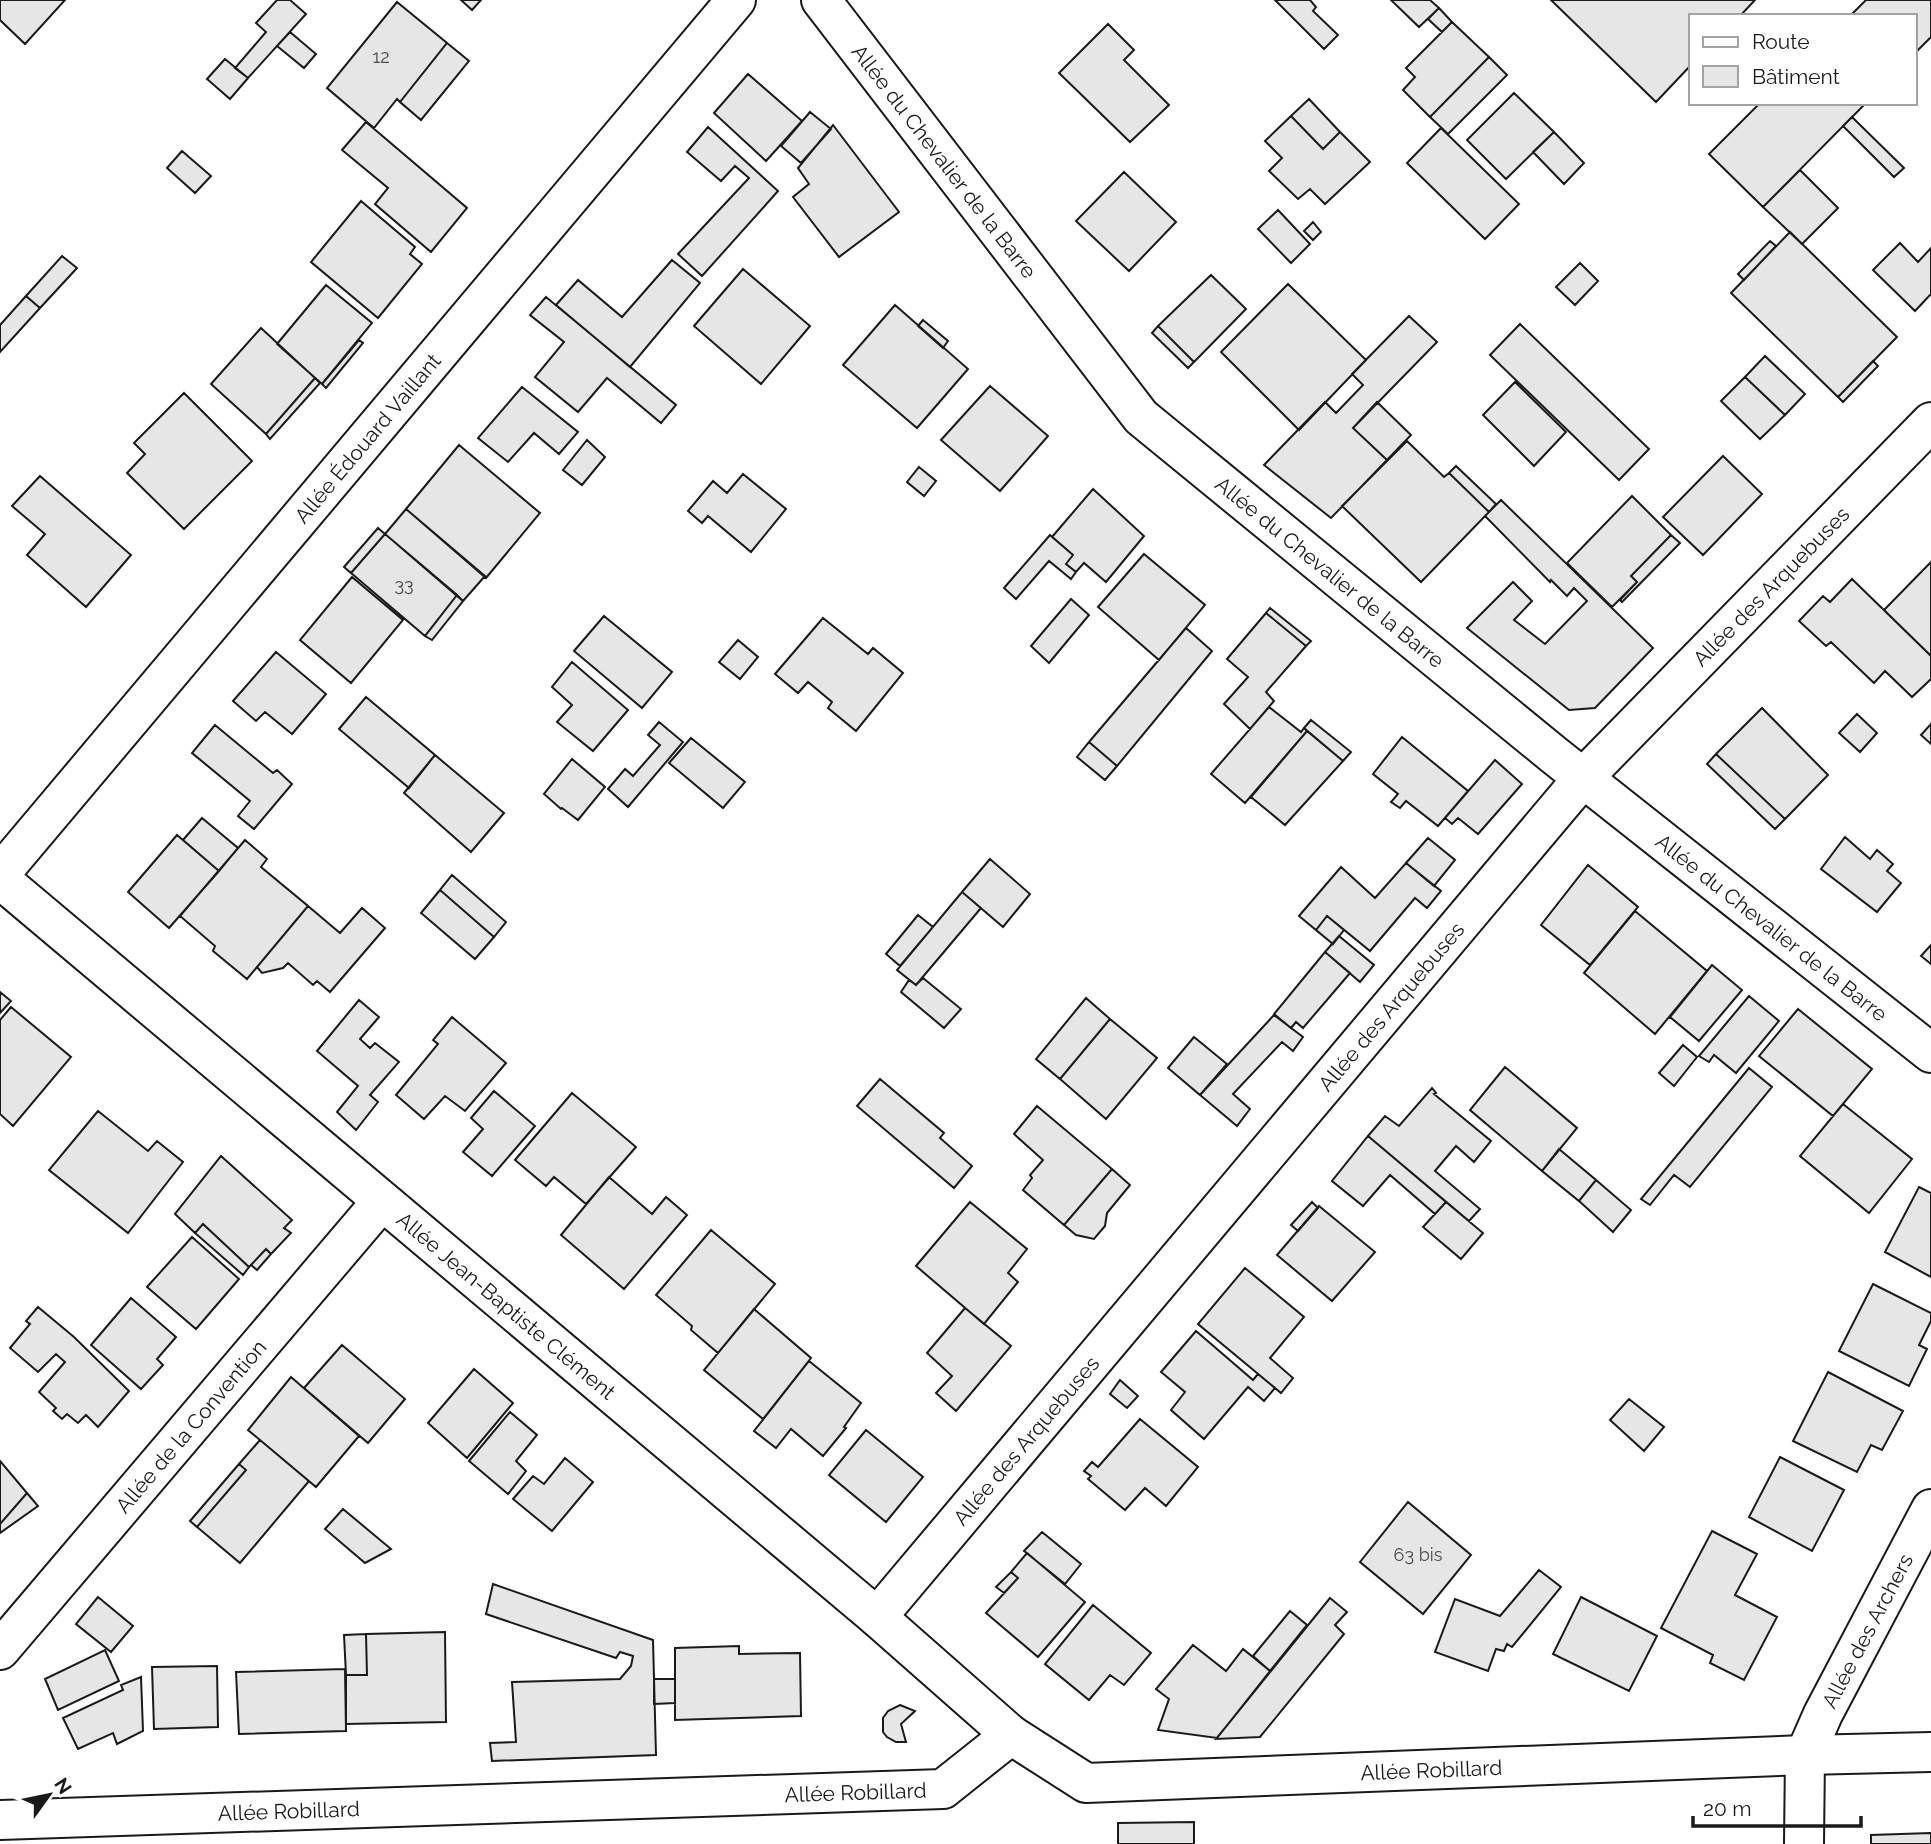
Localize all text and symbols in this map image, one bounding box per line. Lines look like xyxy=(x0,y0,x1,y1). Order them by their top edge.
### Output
legend xyxy=(1689,14,1917,105)
text: Route xyxy=(1752,29,1810,54)
street label: Allée du Chevalier de la Barre xyxy=(847,39,1042,283)
house number: 12 xyxy=(372,46,390,67)
text: Bâtiment xyxy=(1752,64,1840,89)
street label: Allée Édouard Vaillant xyxy=(289,348,446,528)
street label: Allée du Chevalier de la Barre xyxy=(1211,471,1449,673)
street label: Allée des Arquebuses xyxy=(1687,501,1854,671)
house number: 33 xyxy=(394,574,414,595)
street label: Allée du Chevalier de la Barre xyxy=(1651,828,1893,1026)
street label: Allée des Arquebuses xyxy=(1313,917,1469,1096)
street label: Allée Jean-Baptiste Clément xyxy=(392,1206,621,1404)
street label: Allée de la Convention xyxy=(110,1334,271,1518)
street label: Allée des Arquebuses xyxy=(948,1351,1104,1530)
house number: 63 bis xyxy=(1394,1544,1443,1565)
street label: Allée des Archers xyxy=(1816,1549,1918,1712)
street label: Allée Robillard xyxy=(1360,1754,1503,1785)
north arrow xyxy=(14,1760,84,1830)
text: N xyxy=(50,1774,76,1798)
street label: Allée Robillard xyxy=(784,1777,927,1807)
scale bar xyxy=(1693,1784,1861,1828)
street label: Allée Robillard xyxy=(217,1796,360,1825)
text: 20 m xyxy=(1703,1796,1751,1821)

